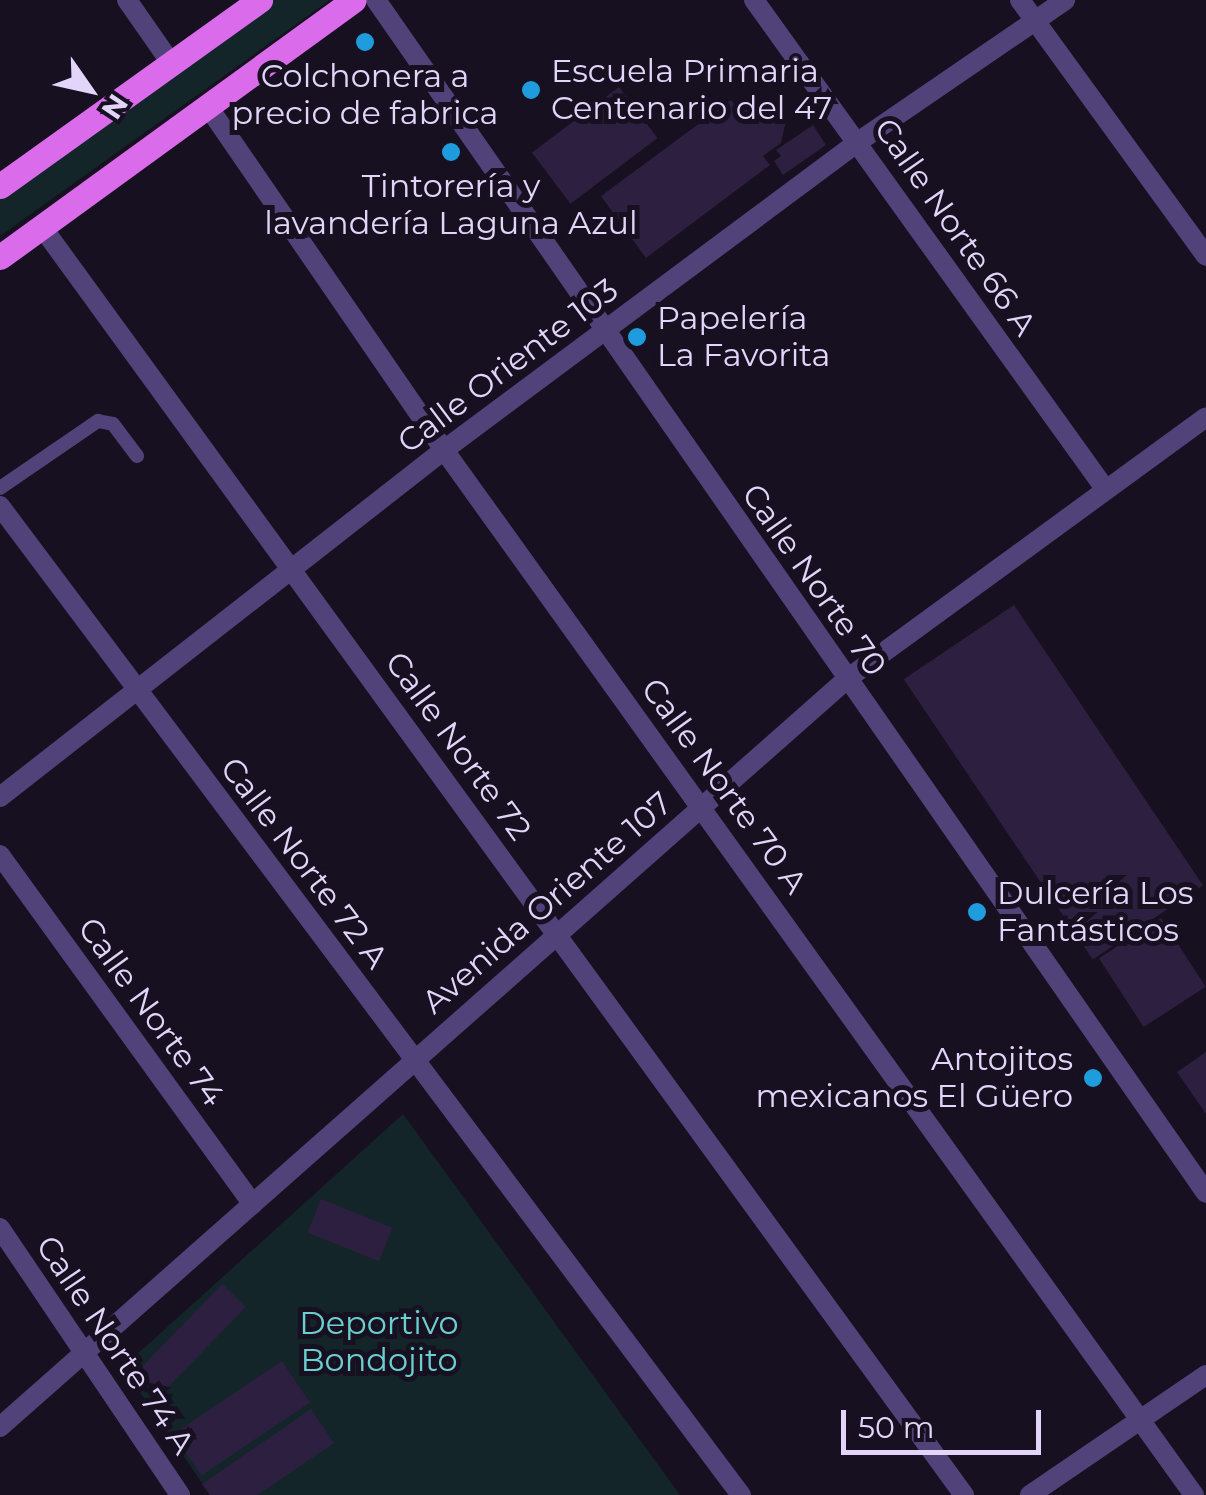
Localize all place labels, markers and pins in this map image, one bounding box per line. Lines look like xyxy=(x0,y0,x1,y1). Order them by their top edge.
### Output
marker: Colchonera a precio de fabrica xyxy=(354,31,376,53)
place label: Escuela Primaria Centenario del 47 xyxy=(551,53,832,128)
place label: Colchonera a precio de fabrica xyxy=(232,58,498,133)
marker: Escuela Primaria Centenario del 47 xyxy=(520,79,542,101)
marker: Tintorería y lavandería Laguna Azul xyxy=(440,141,462,163)
place label: Tintorería y lavandería Laguna Azul xyxy=(264,168,638,243)
place label: Papelería La Favorita xyxy=(657,300,830,375)
marker: Papelería La Favorita xyxy=(626,326,648,348)
place label: Dulcería Los Fantásticos xyxy=(997,875,1193,950)
marker: Dulcería Los Fantásticos xyxy=(966,901,988,923)
place label: Antojitos mexicanos El Güero xyxy=(755,1041,1073,1116)
marker: Antojitos mexicanos El Güero xyxy=(1082,1067,1104,1089)

